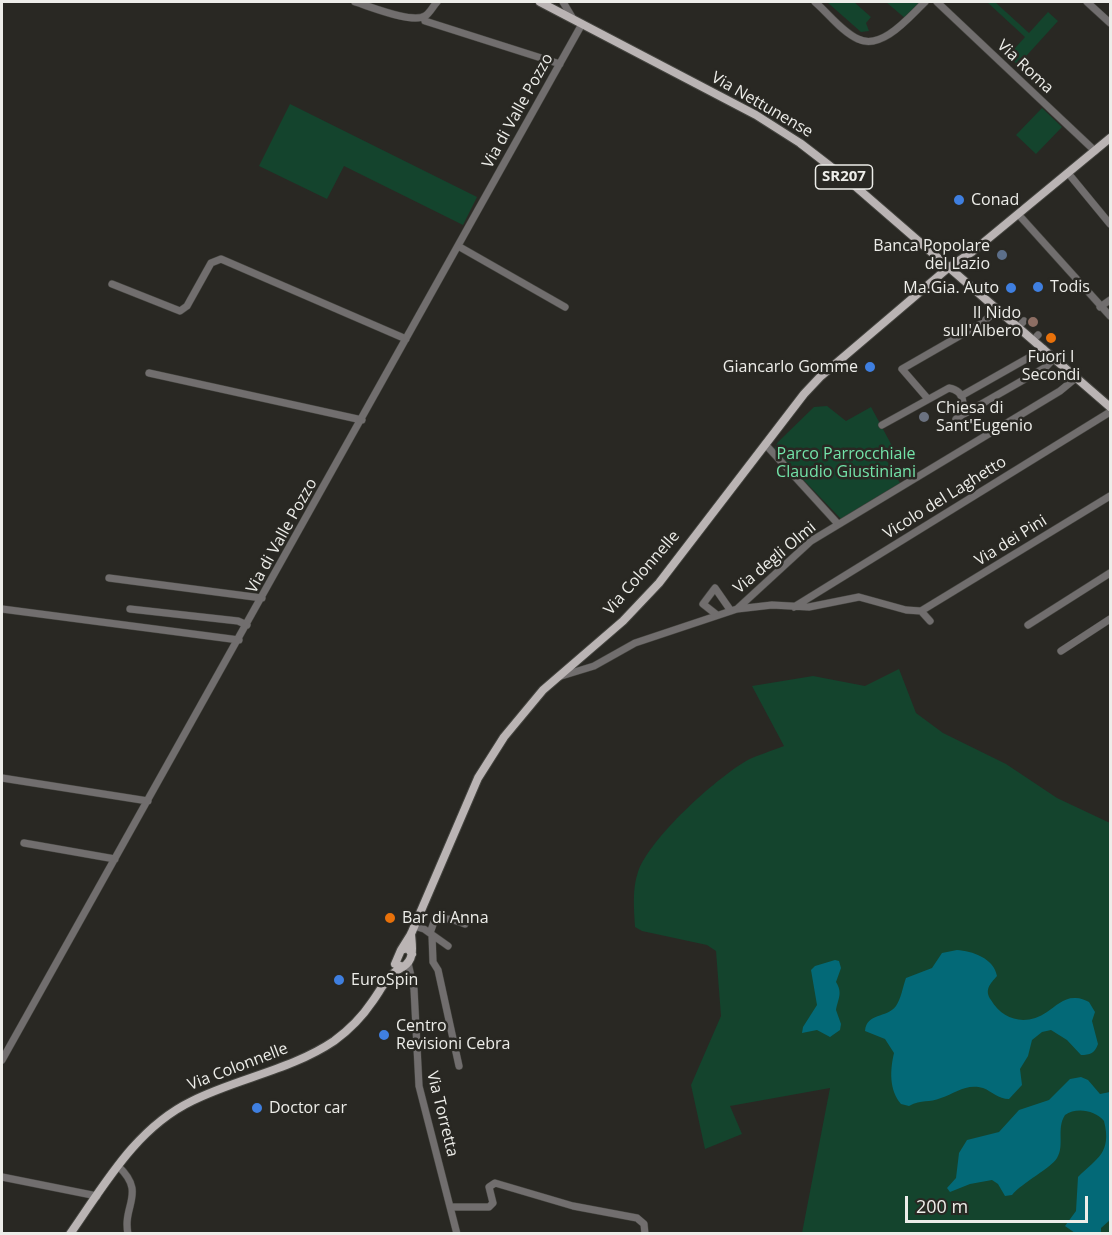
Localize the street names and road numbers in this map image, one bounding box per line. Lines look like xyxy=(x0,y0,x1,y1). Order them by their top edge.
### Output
street label: Via Roma xyxy=(993,36,1057,98)
street label: Via di Valle Pozzo xyxy=(479,50,557,172)
street label: Via Nettunense xyxy=(708,68,816,142)
road number: SR207 xyxy=(816,165,872,189)
street label: Vicolo del Laghetto xyxy=(880,452,1010,544)
street label: Via di Valle Pozzo xyxy=(243,475,321,597)
street label: Via dei Pini xyxy=(972,511,1050,571)
street label: Via degli Olmi xyxy=(730,518,820,598)
street label: Via Colonnelle xyxy=(600,527,684,619)
street label: Via Colonnelle xyxy=(185,1039,291,1095)
street label: Via Torretta xyxy=(422,1069,462,1159)

